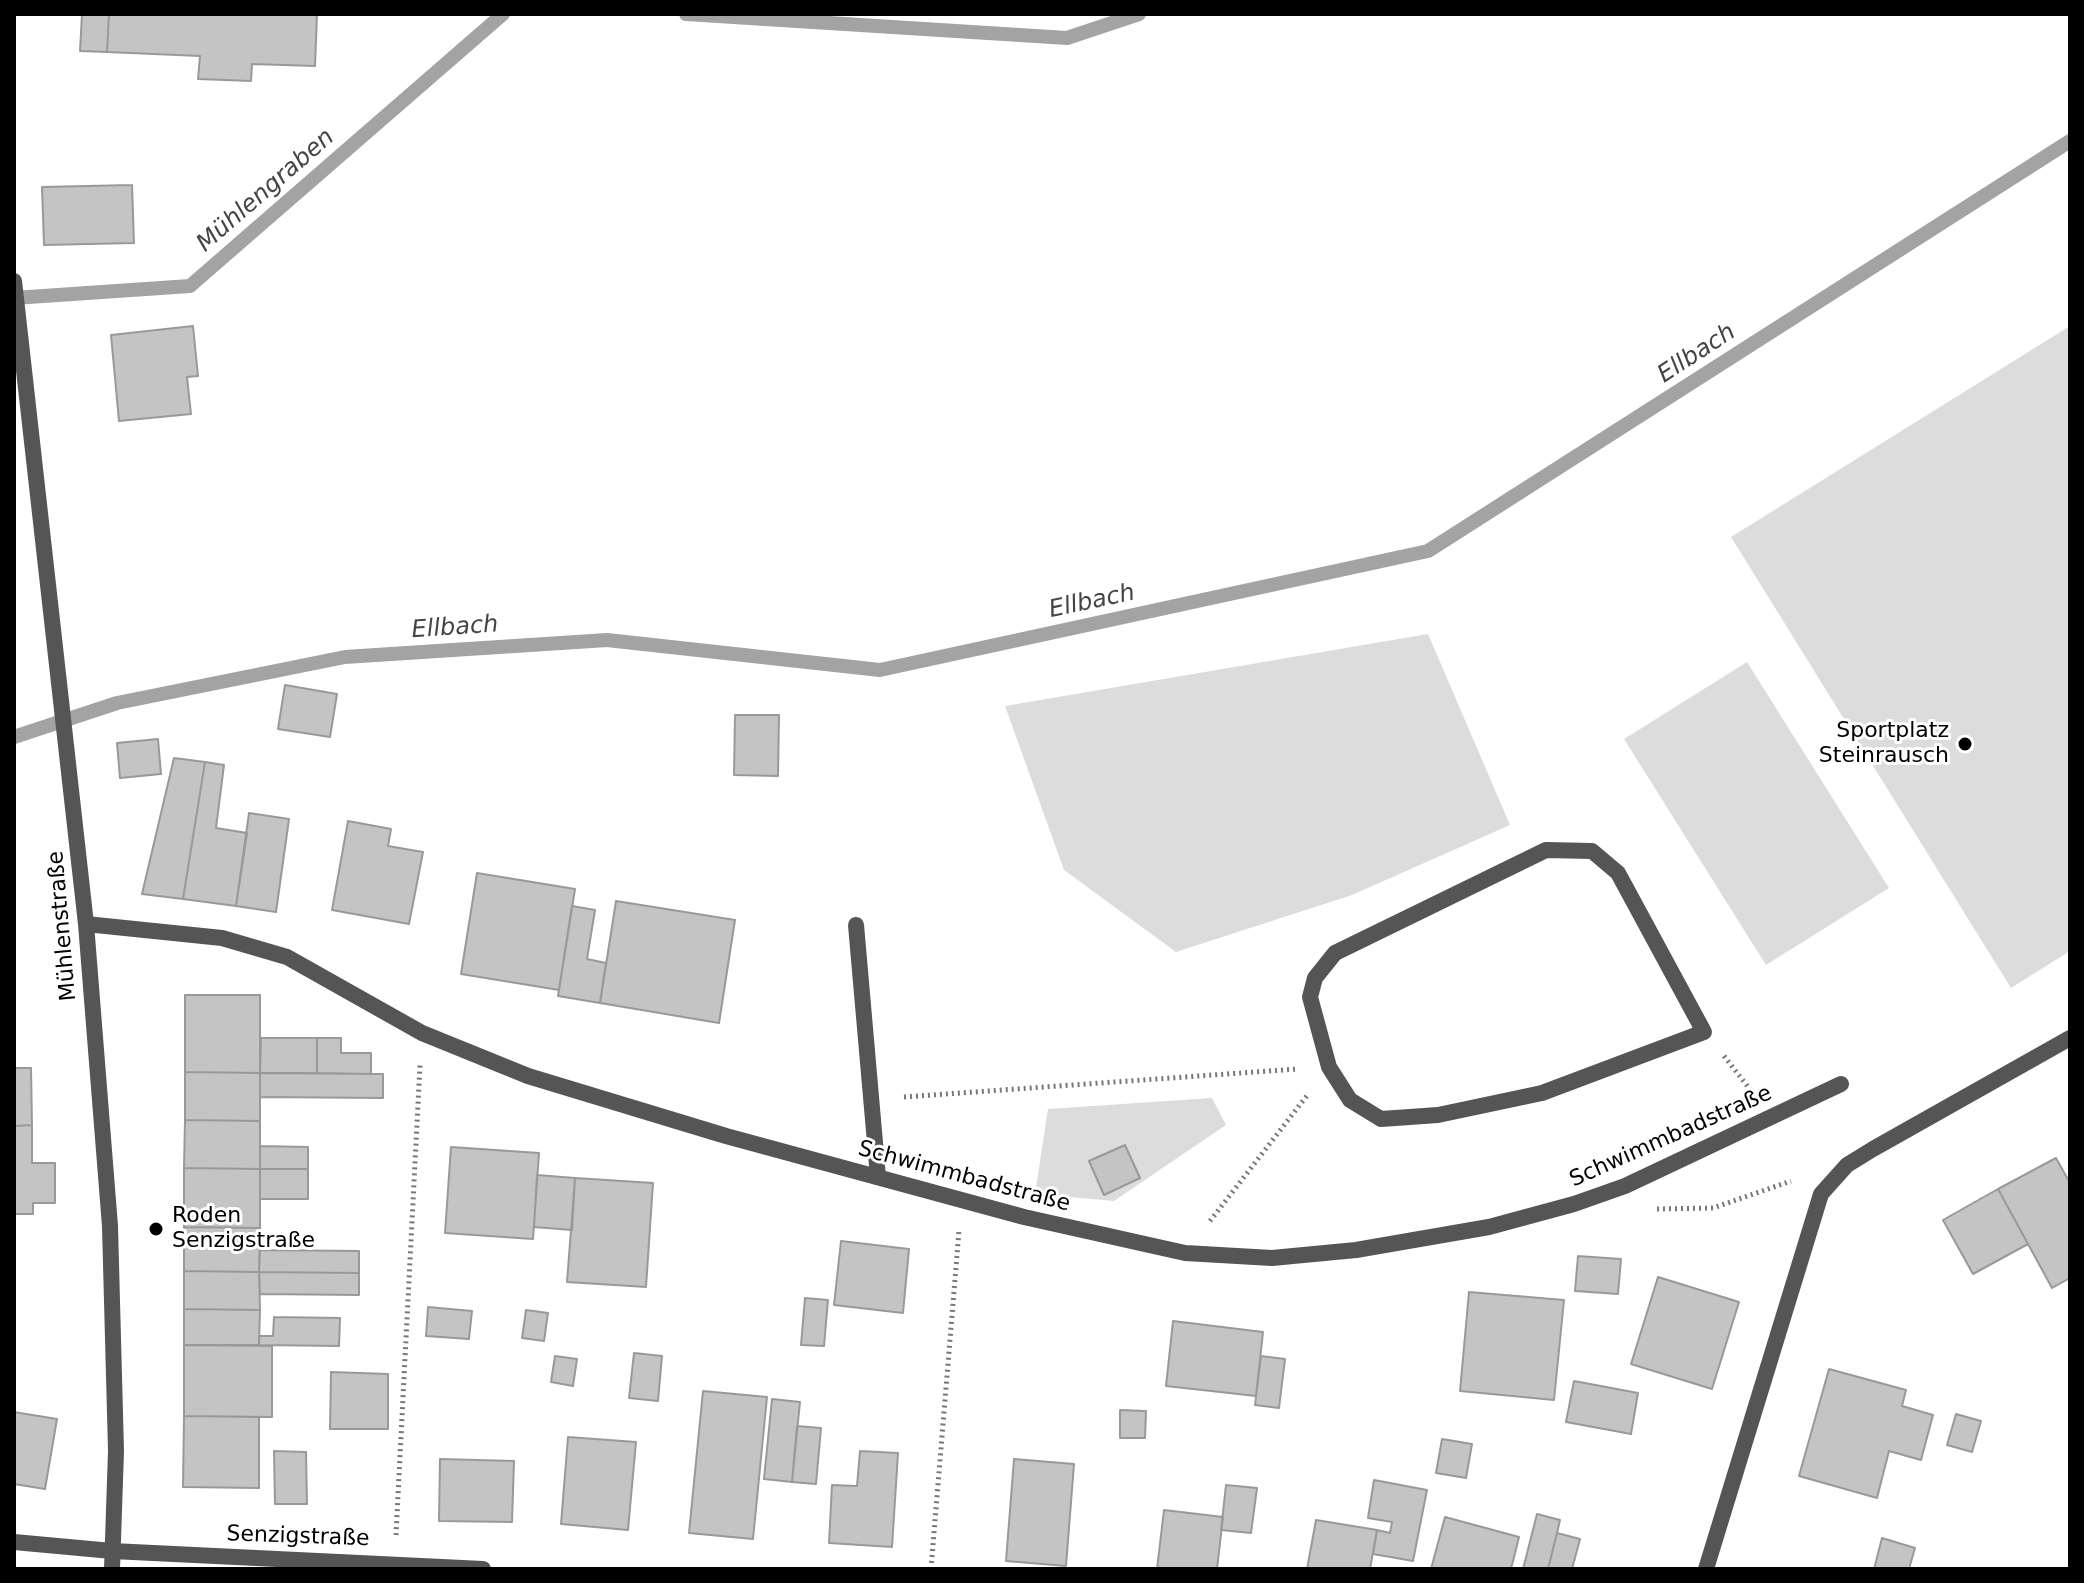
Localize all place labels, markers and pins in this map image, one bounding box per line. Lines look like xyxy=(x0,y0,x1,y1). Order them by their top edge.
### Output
place label: Sportplatz Steinrausch xyxy=(1819,718,1949,770)
marker: Sportplatz Steinrausch xyxy=(1956,735,1974,753)
place label: Roden Senzigstraße xyxy=(172,1203,315,1254)
marker: Roden Senzigstraße xyxy=(147,1220,165,1238)

